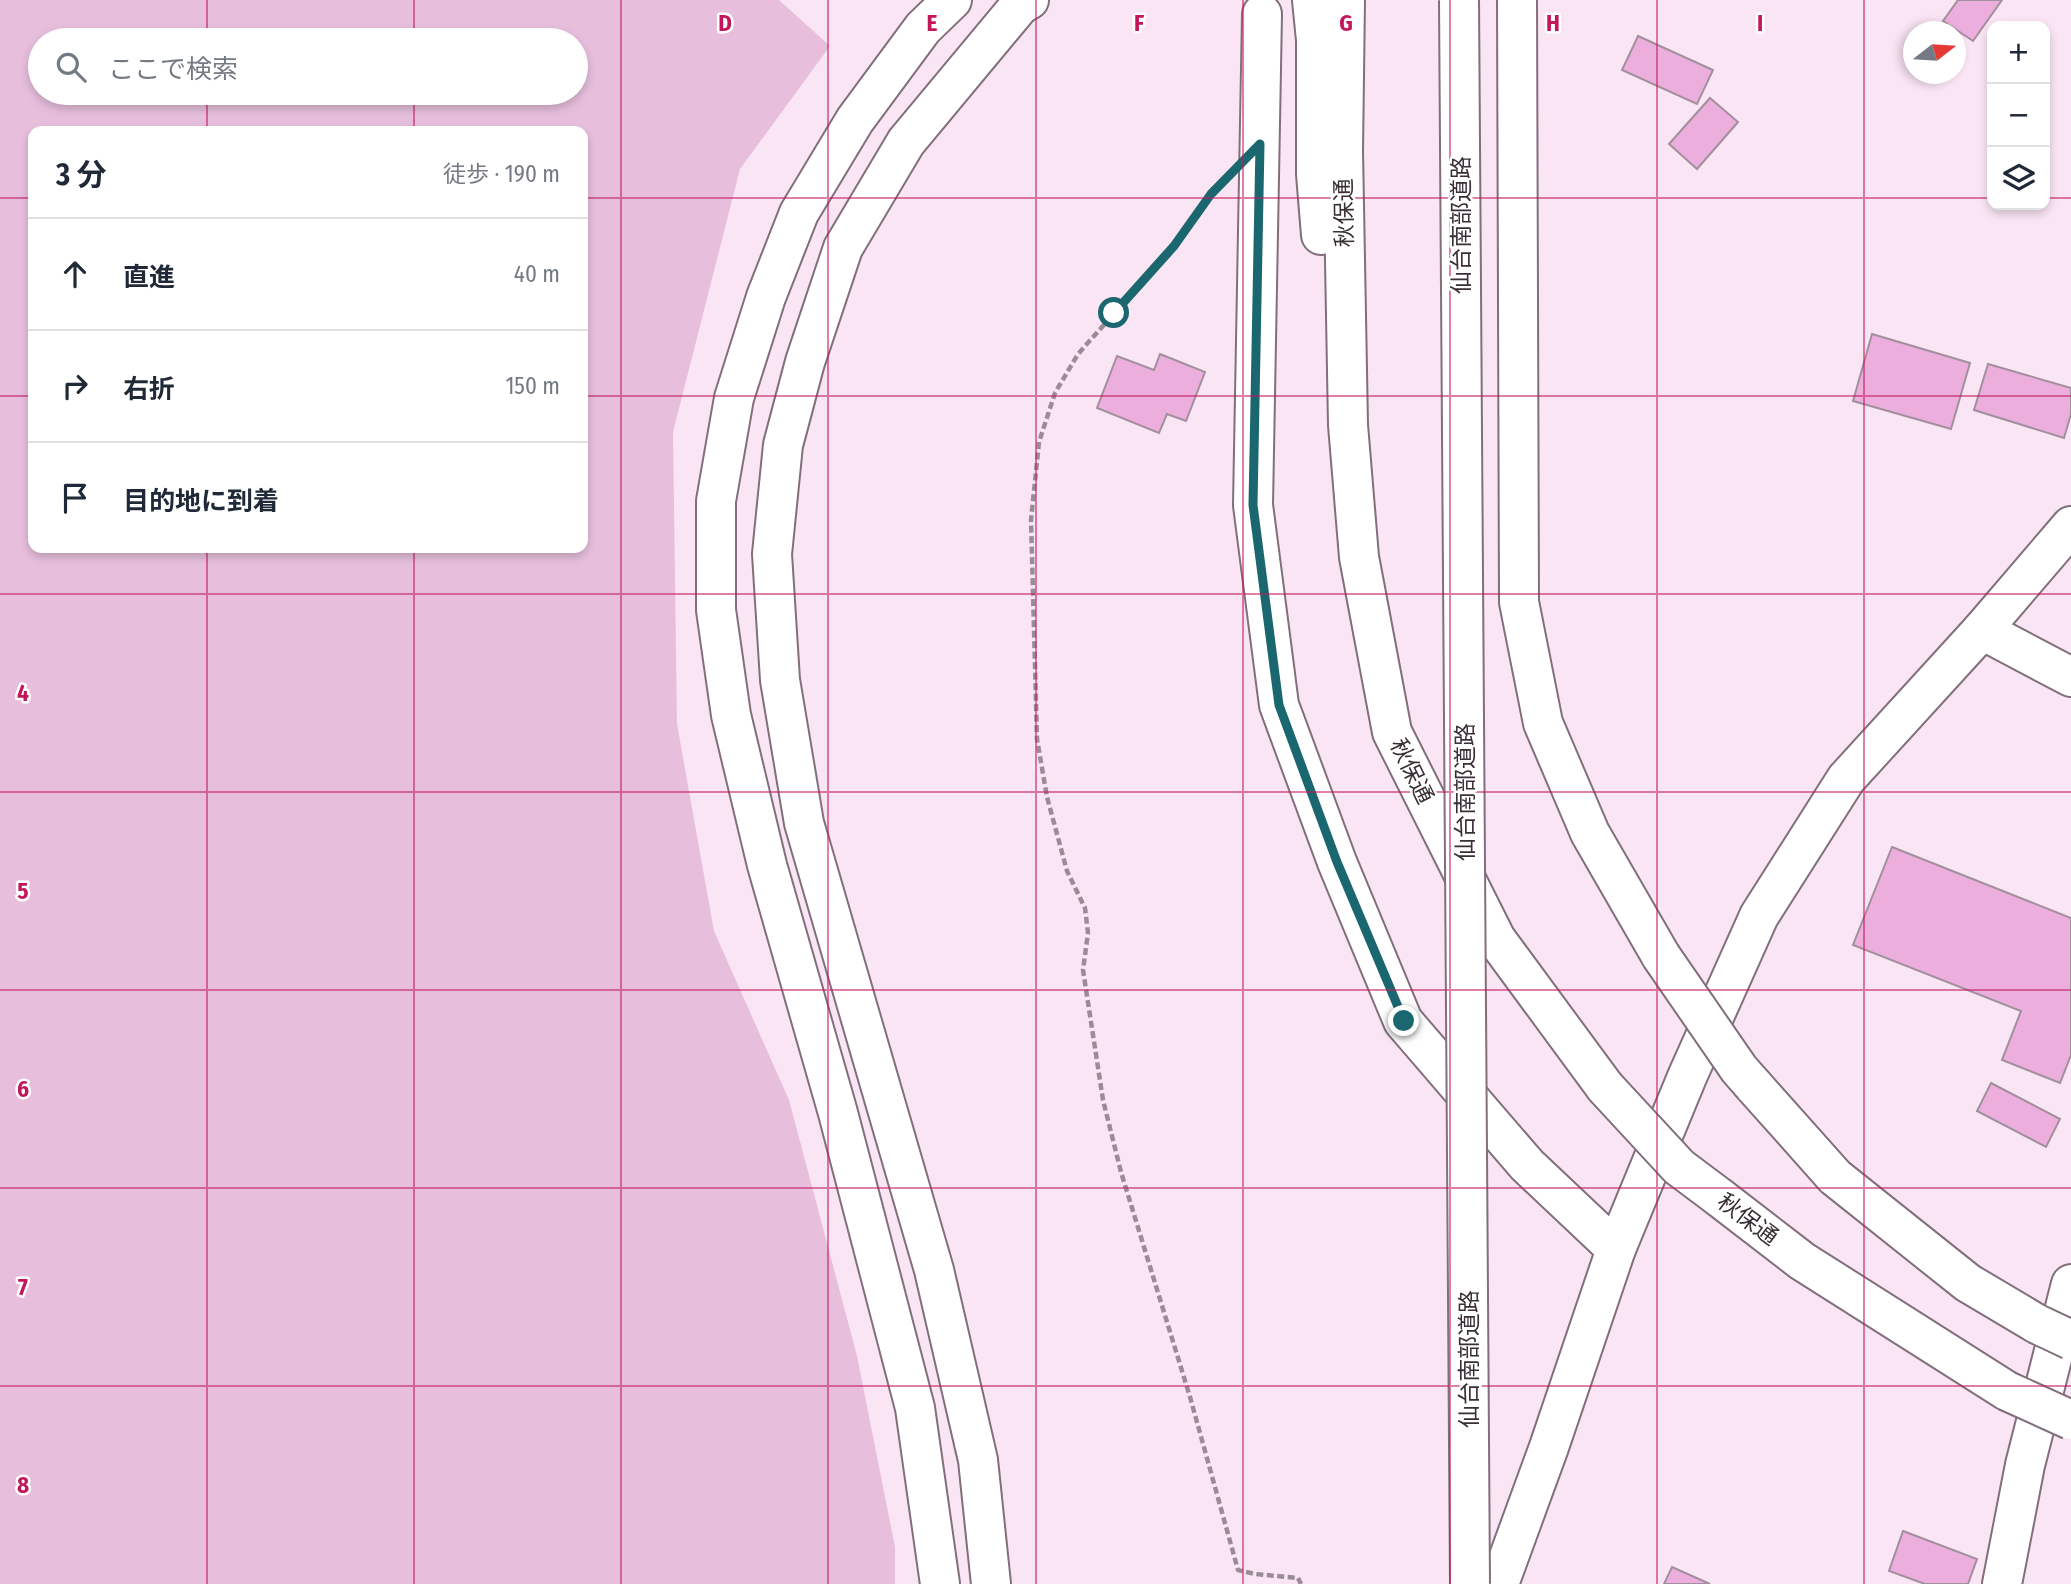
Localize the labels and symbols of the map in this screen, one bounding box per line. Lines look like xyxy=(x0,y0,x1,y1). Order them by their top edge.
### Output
text: D xyxy=(718,9,732,37)
text: E xyxy=(927,9,938,37)
text: F xyxy=(1134,9,1144,37)
text: G xyxy=(1339,9,1353,37)
text: H xyxy=(1546,9,1560,37)
text: I xyxy=(1757,9,1763,37)
north arrow xyxy=(1903,21,1966,84)
street label: 仙台南部道路 xyxy=(1447,156,1475,294)
street label: 秋保通 xyxy=(1329,178,1359,248)
route start xyxy=(1098,297,1129,328)
text: 4 xyxy=(17,679,29,707)
street label: 仙台南部道路 xyxy=(1451,723,1479,861)
street label: 秋保通 xyxy=(1384,734,1440,808)
text: 5 xyxy=(17,877,29,905)
route end xyxy=(1388,1005,1419,1036)
text: 6 xyxy=(17,1075,29,1103)
street label: 秋保通 xyxy=(1712,1187,1784,1251)
text: 7 xyxy=(18,1273,28,1301)
street label: 仙台南部道路 xyxy=(1455,1290,1483,1428)
text: 8 xyxy=(17,1471,29,1499)

